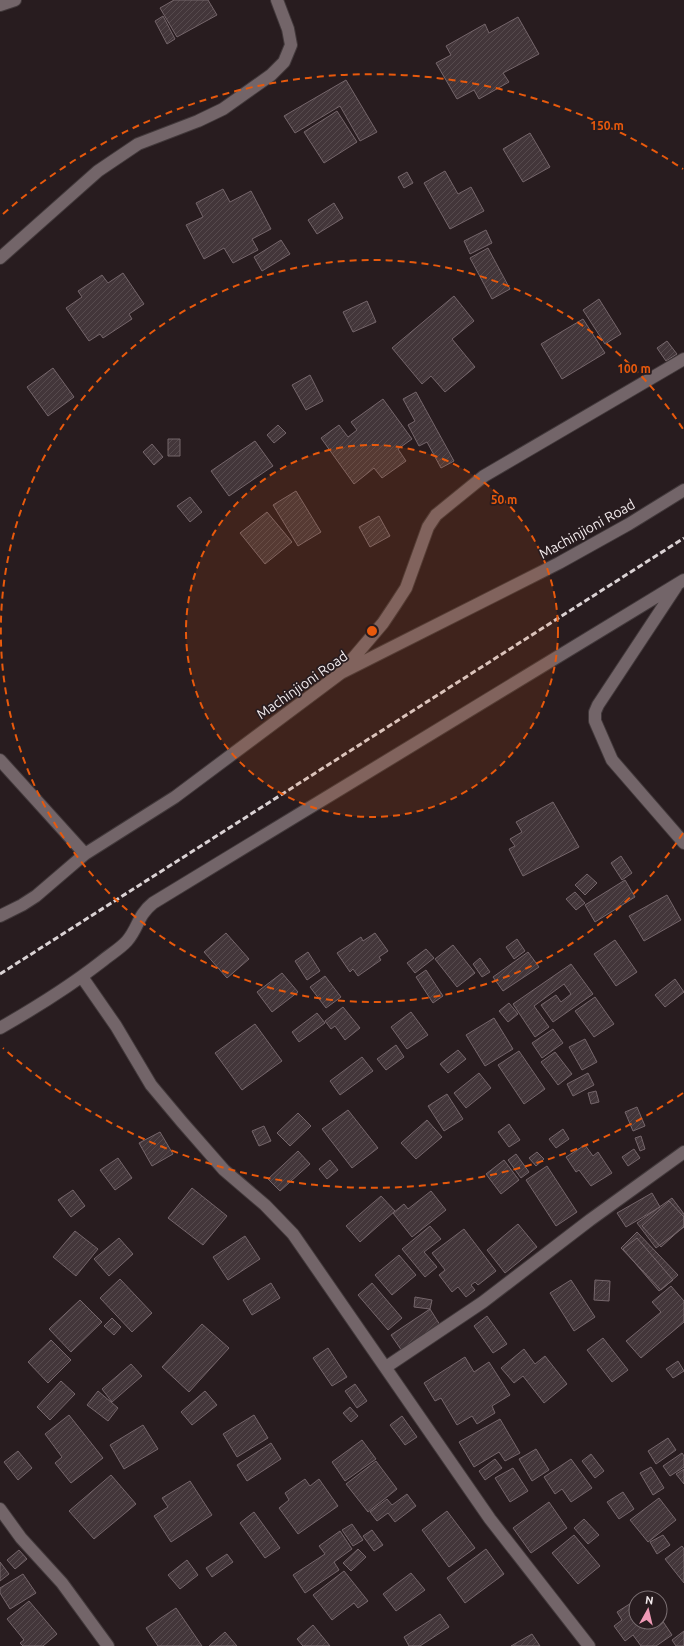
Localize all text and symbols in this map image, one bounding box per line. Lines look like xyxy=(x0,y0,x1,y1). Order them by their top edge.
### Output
text: 150 m xyxy=(590,119,624,132)
text: 100 m xyxy=(617,362,651,375)
text: 50 m xyxy=(491,493,517,506)
street label: Machinjioni Road xyxy=(536,496,638,562)
centre of rings xyxy=(365,624,379,638)
street label: Machinjioni Road xyxy=(254,648,350,722)
north arrow xyxy=(628,1590,668,1630)
text: N xyxy=(644,1594,654,1607)

